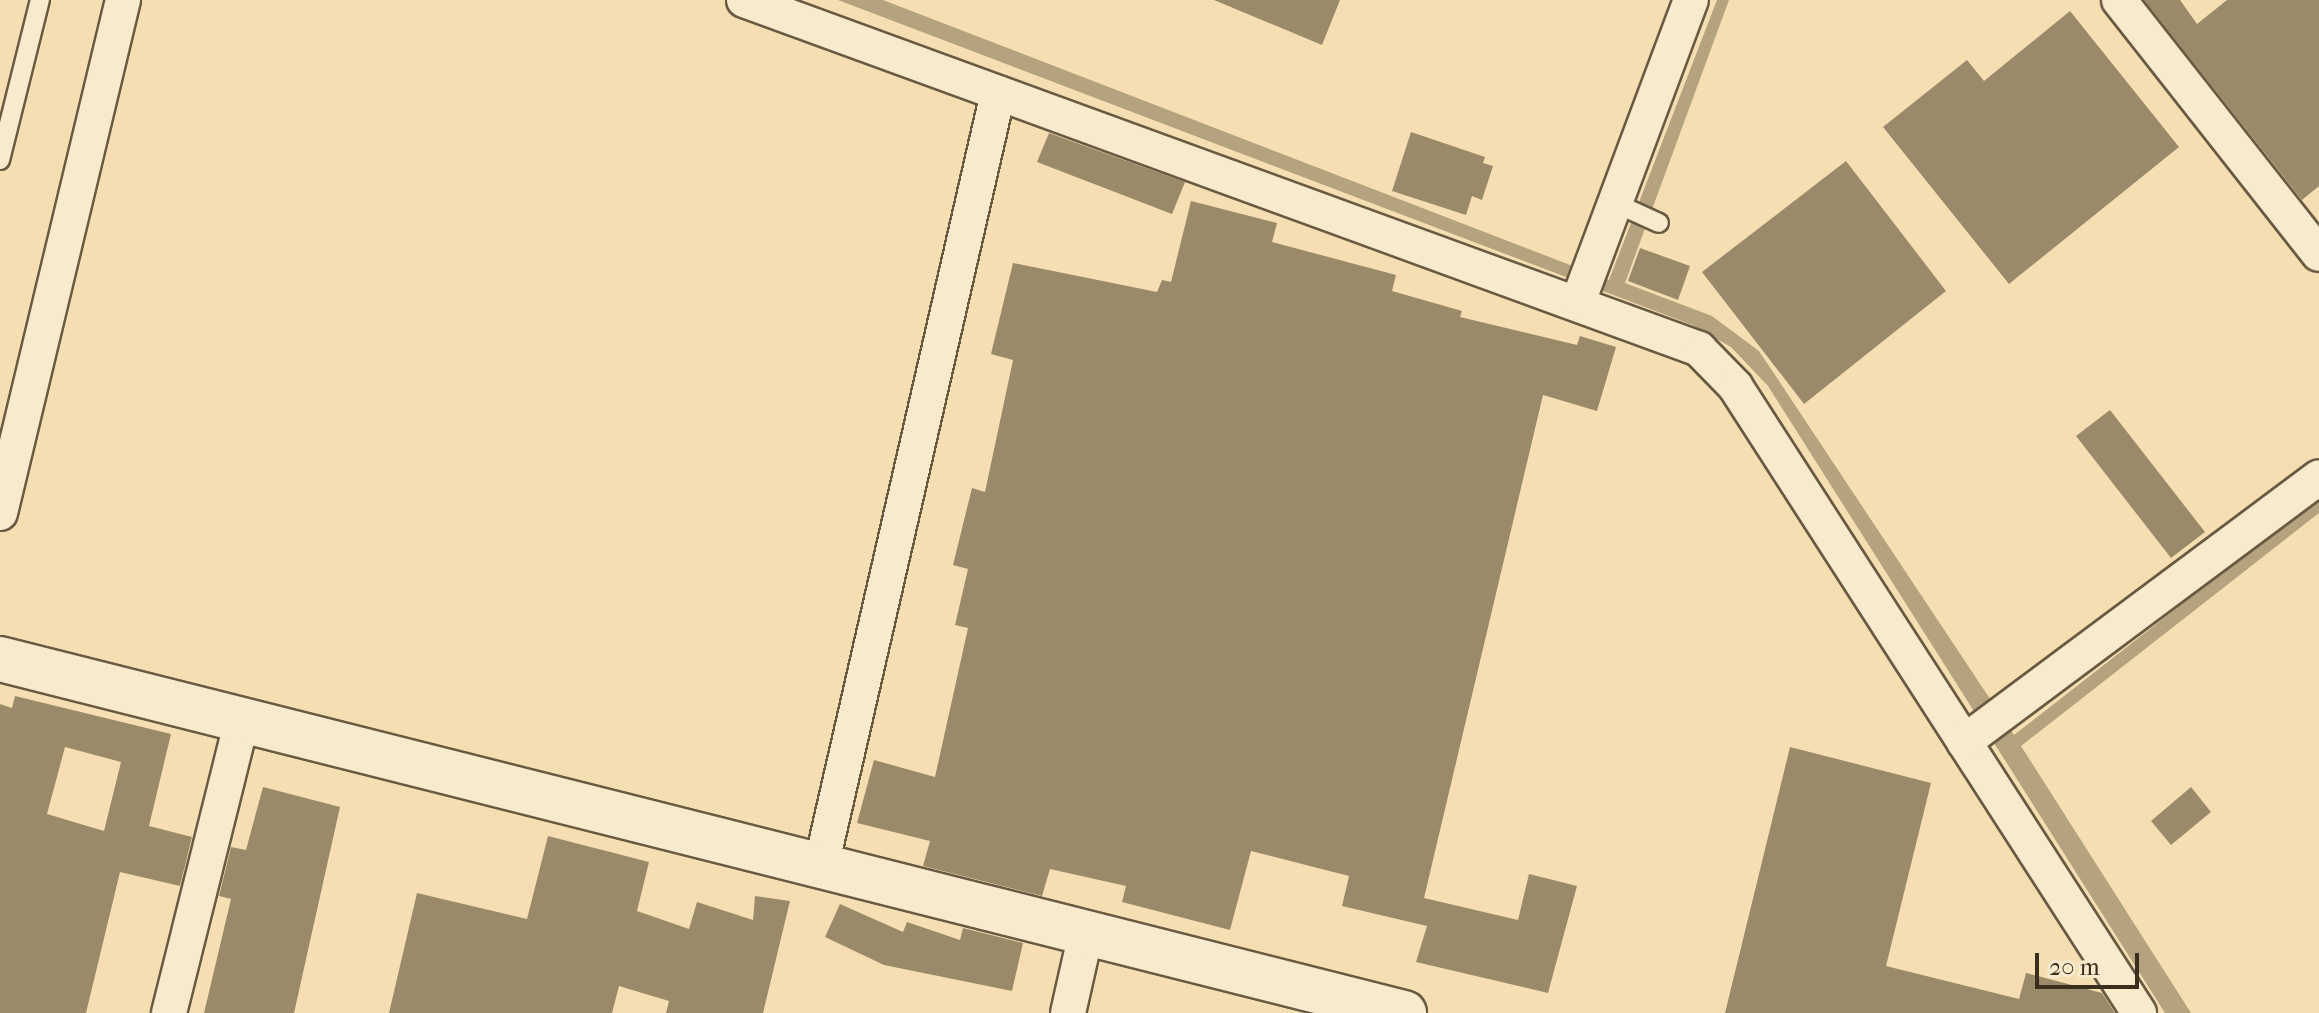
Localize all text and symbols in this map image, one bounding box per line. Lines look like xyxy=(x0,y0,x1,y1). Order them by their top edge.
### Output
scale bar xyxy=(2039,937,2143,987)
text: 20 m xyxy=(2049,953,2100,981)

